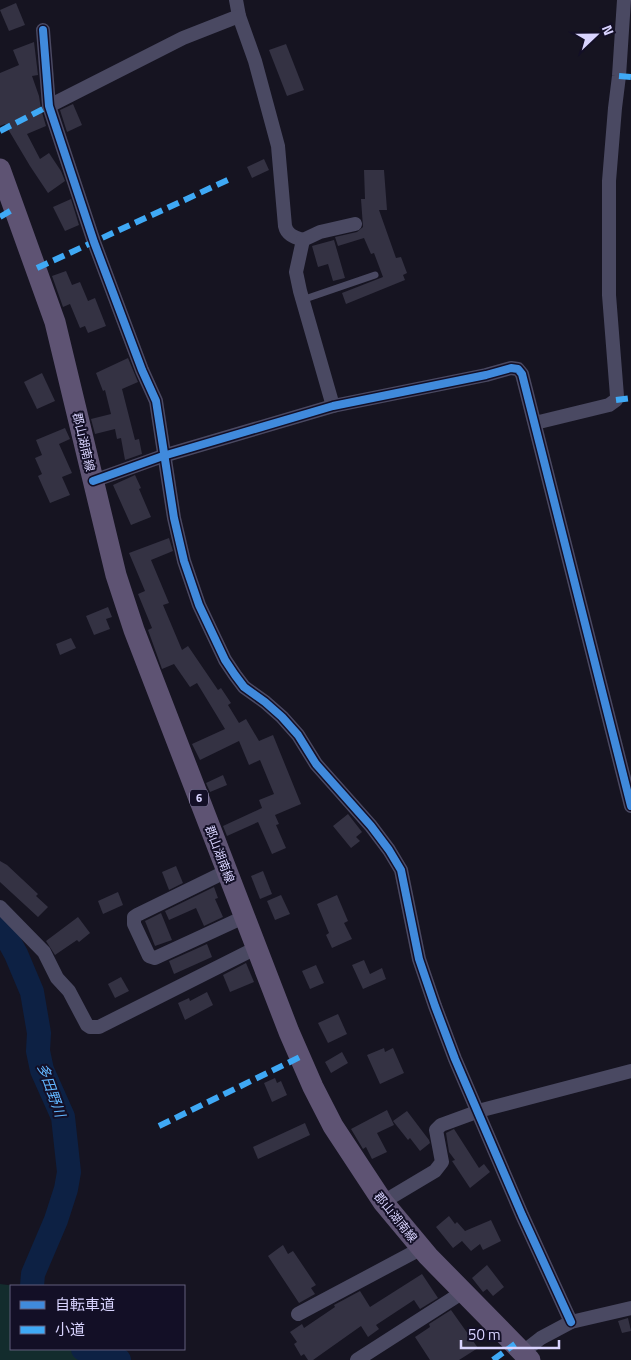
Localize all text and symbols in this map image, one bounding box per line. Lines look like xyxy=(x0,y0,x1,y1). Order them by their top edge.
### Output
north arrow xyxy=(571,10,621,60)
text: N xyxy=(597,22,620,38)
street label: 郡山湖南線 xyxy=(68,411,100,473)
road number: 6 xyxy=(190,790,208,806)
street label: 郡山湖南線 xyxy=(200,823,240,885)
water label: 多田野川 xyxy=(33,1060,72,1122)
street label: 郡山湖南線 xyxy=(370,1188,422,1246)
legend xyxy=(10,1285,185,1350)
text: 自転車道 xyxy=(55,1293,115,1316)
text: 小道 xyxy=(55,1318,85,1341)
scale bar xyxy=(461,1318,558,1350)
text: 50 m xyxy=(468,1323,501,1346)

